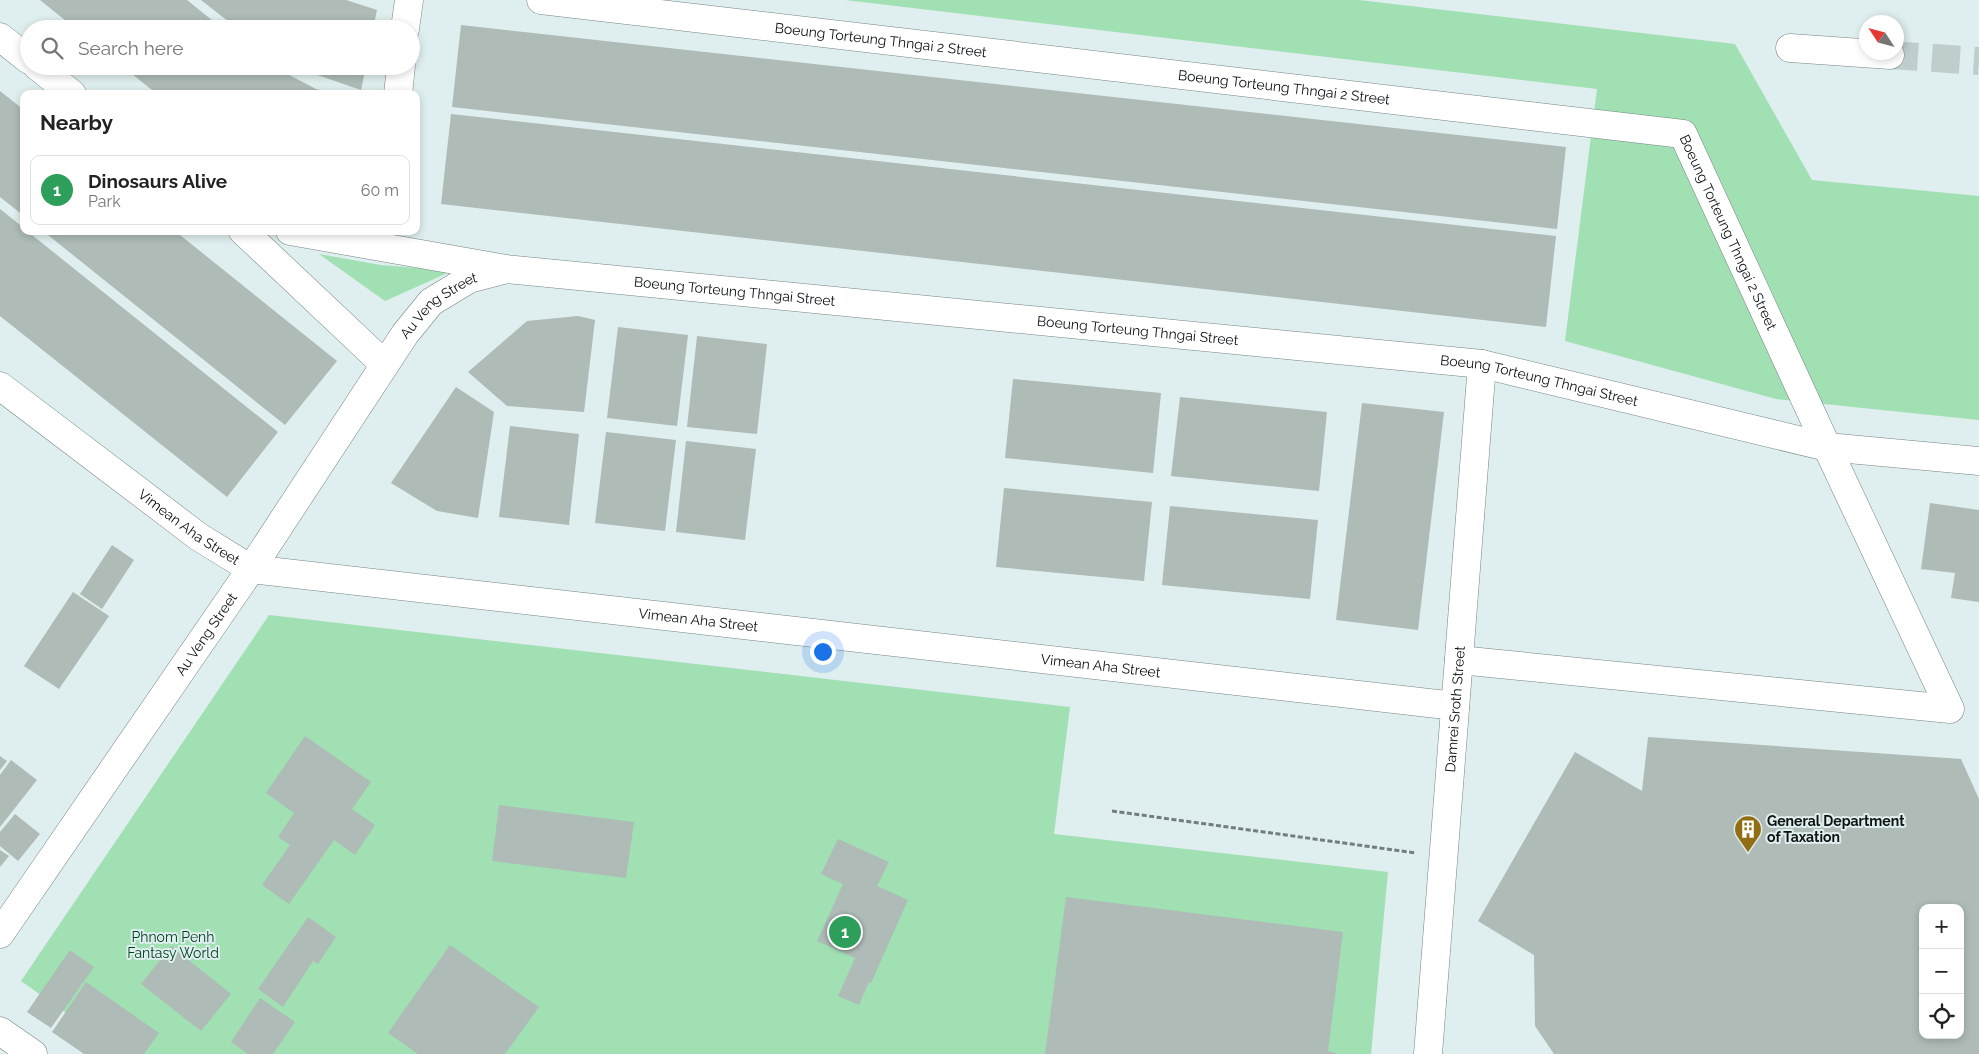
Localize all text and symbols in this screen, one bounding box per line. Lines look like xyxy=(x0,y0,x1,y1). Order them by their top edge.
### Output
north arrow xyxy=(1859,15,1904,60)
street label: Boeung Torteung Thngai 2 Street xyxy=(774,19,988,60)
search box xyxy=(20,20,420,75)
icon: search xyxy=(38,34,66,62)
text: Search here xyxy=(78,37,184,59)
street label: Boeung Torteung Thngai 2 Street xyxy=(1177,67,1391,108)
text: Nearby xyxy=(40,110,113,135)
street label: Boeung Torteung Thngai 2 Street xyxy=(1676,132,1780,333)
text: Dinosaurs Alive xyxy=(88,170,227,192)
text: 1 xyxy=(53,181,61,200)
text: 60 m xyxy=(361,181,399,200)
text: Park xyxy=(88,192,121,211)
street label: Au Veng Street xyxy=(397,269,479,342)
street label: Boeung Torteung Thngai Street xyxy=(633,273,836,309)
street label: Boeung Torteung Thngai Street xyxy=(1036,313,1239,348)
street label: Boeung Torteung Thngai Street xyxy=(1439,352,1640,409)
street label: Vimean Aha Street xyxy=(135,486,243,568)
street label: Au Veng Street xyxy=(172,589,240,678)
street label: Vimean Aha Street xyxy=(638,605,759,635)
your location xyxy=(810,639,836,665)
street label: Damrei Sroth Street xyxy=(1442,645,1468,773)
street label: Vimean Aha Street xyxy=(1040,651,1162,680)
place label: General Department of Taxation xyxy=(1767,813,1905,845)
building icon: General Department of Taxation xyxy=(1733,814,1763,853)
map controls xyxy=(1919,904,1964,1039)
button: + xyxy=(1919,904,1964,949)
pin: 1 xyxy=(829,913,861,951)
park label: Phnom Penh Fantasy World xyxy=(127,929,219,961)
button: − xyxy=(1919,949,1964,994)
button: locate xyxy=(1919,994,1964,1039)

